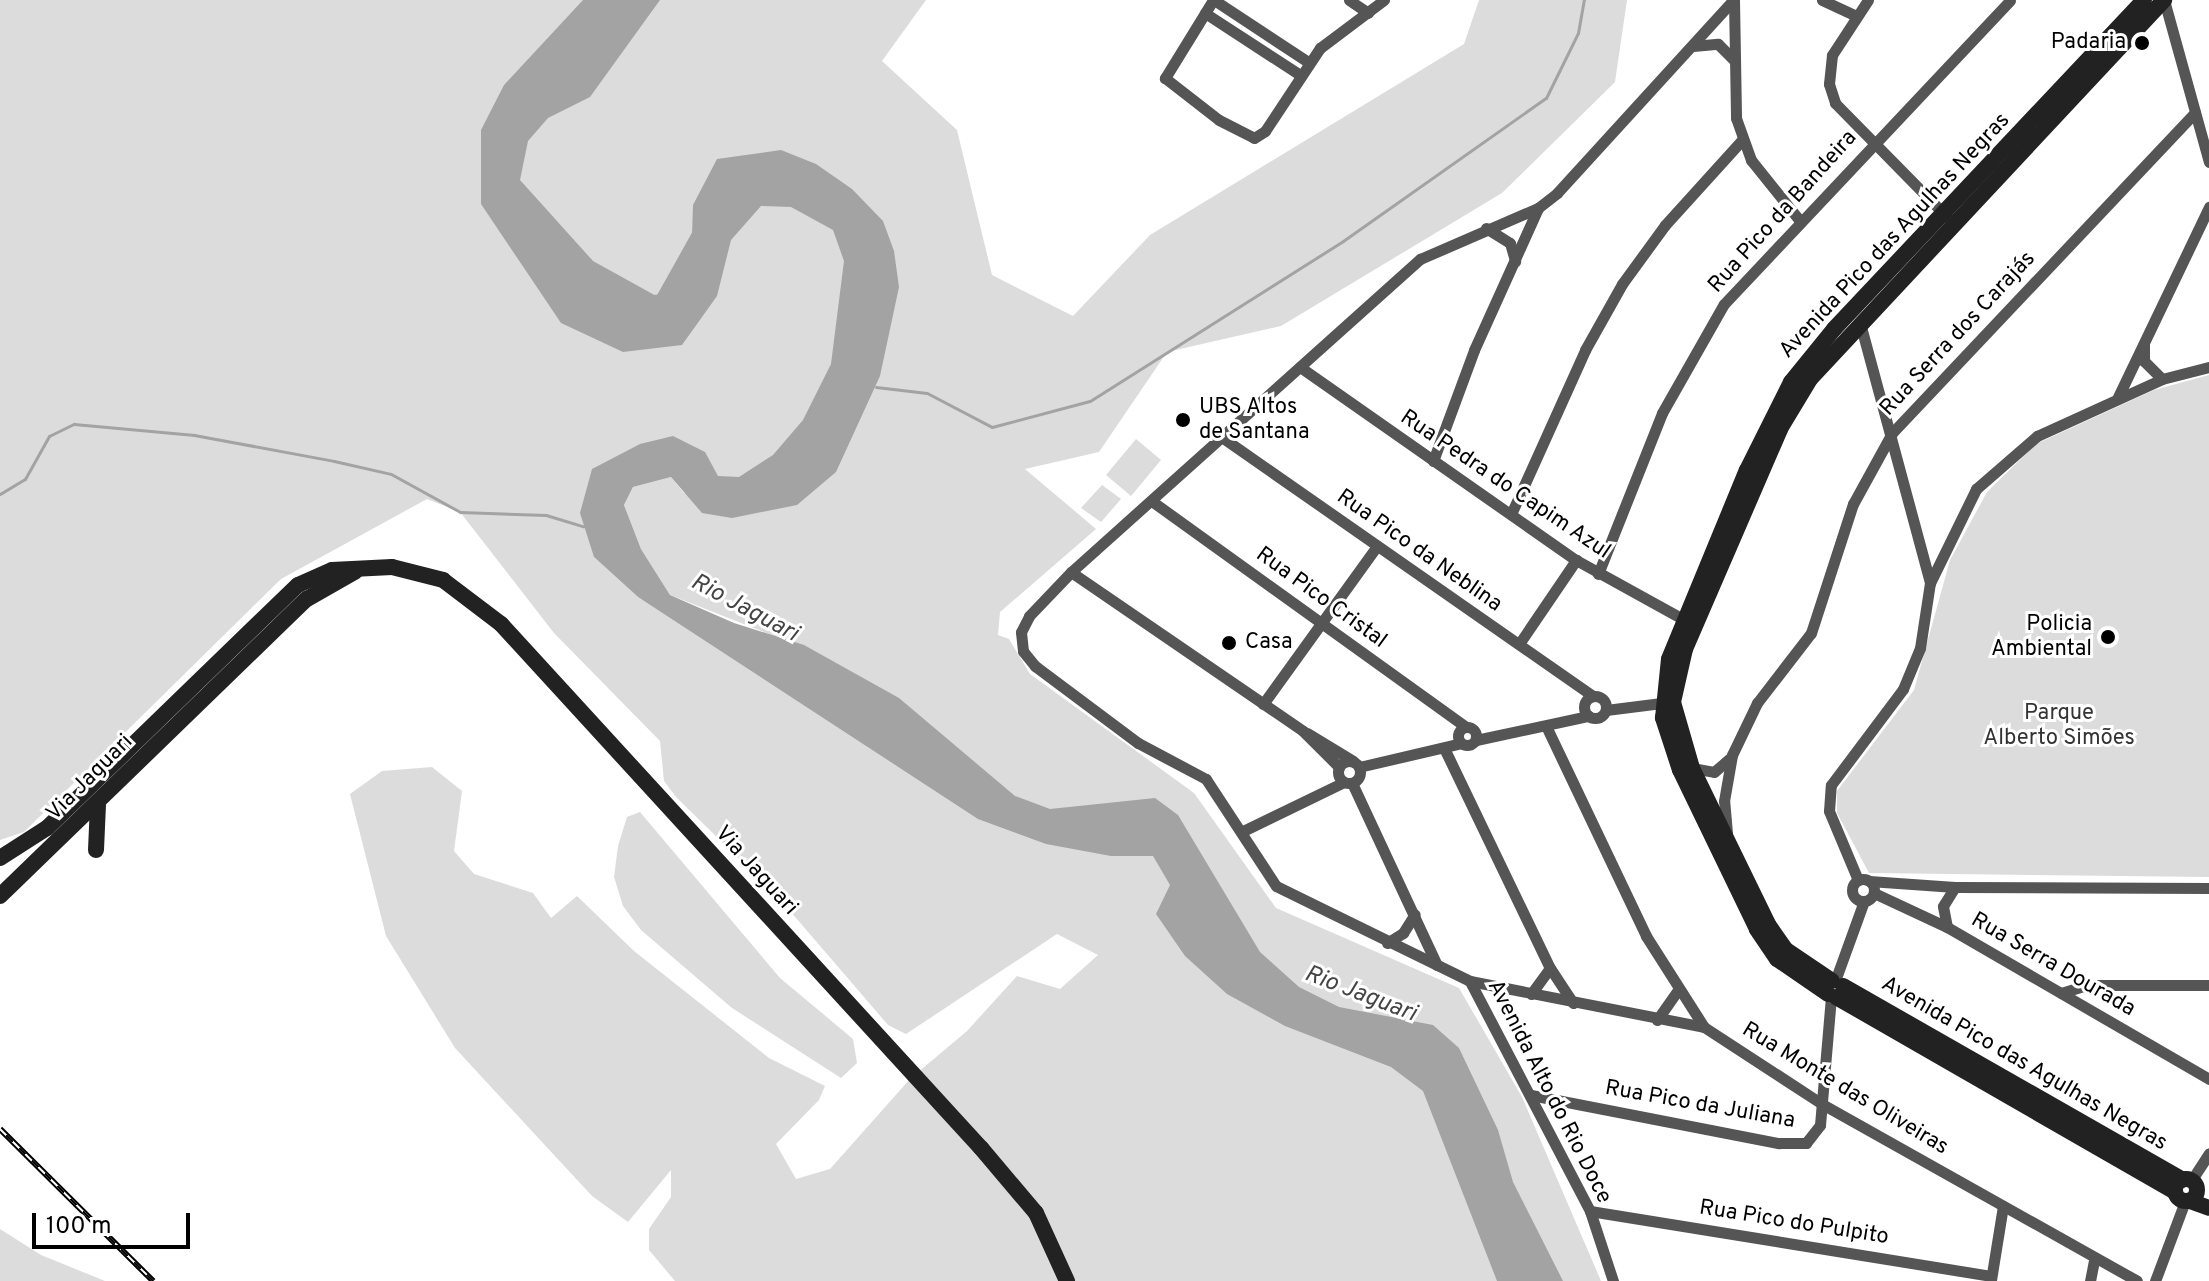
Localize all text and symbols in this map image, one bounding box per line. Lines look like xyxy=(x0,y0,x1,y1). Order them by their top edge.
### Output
place label: Padaria xyxy=(2051,30,2126,56)
marker: Padaria xyxy=(2133,34,2151,52)
street label: Avenida Pico das Agulhas Negras xyxy=(1774,107,2016,365)
street label: Rua Pico da Bandeira xyxy=(1703,125,1863,299)
street label: Rua Serra dos Carajás xyxy=(1875,246,2041,422)
place label: UBS Altos de Santana xyxy=(1199,394,1309,446)
street label: Rua Pedra do Capim Azul xyxy=(1394,404,1616,566)
marker: UBS Altos de Santana xyxy=(1174,411,1192,429)
street label: Rua Pico da Neblina xyxy=(1331,484,1507,618)
street label: Rua Pico Cristal xyxy=(1250,542,1392,654)
water label: Rio Jaguari xyxy=(685,569,803,649)
place label: Policia Ambiental xyxy=(1991,611,2092,662)
marker: Policia Ambiental xyxy=(2099,628,2117,646)
place label: Casa xyxy=(1245,630,1292,656)
marker: Casa xyxy=(1220,634,1238,652)
park label: Parque Alberto Simões xyxy=(1983,700,2135,752)
street label: Via Jaguari xyxy=(41,729,139,827)
street label: Via Jaguari xyxy=(709,821,803,921)
street label: Rua Serra Dourada xyxy=(1966,907,2140,1023)
water label: Rio Jaguari xyxy=(1300,960,1420,1030)
street label: Avenida Pico das Agulhas Negras xyxy=(1876,971,2172,1157)
street label: Avenida Alto do Rio Doce xyxy=(1481,975,1617,1209)
street label: Rua Monte das Oliveiras xyxy=(1737,1017,1953,1161)
street label: Rua Pico da Juliana xyxy=(1603,1075,1797,1135)
street label: Rua Pico do Pulpito xyxy=(1697,1195,1891,1251)
scale bar xyxy=(36,1197,194,1247)
text: 100 m xyxy=(46,1212,112,1242)

